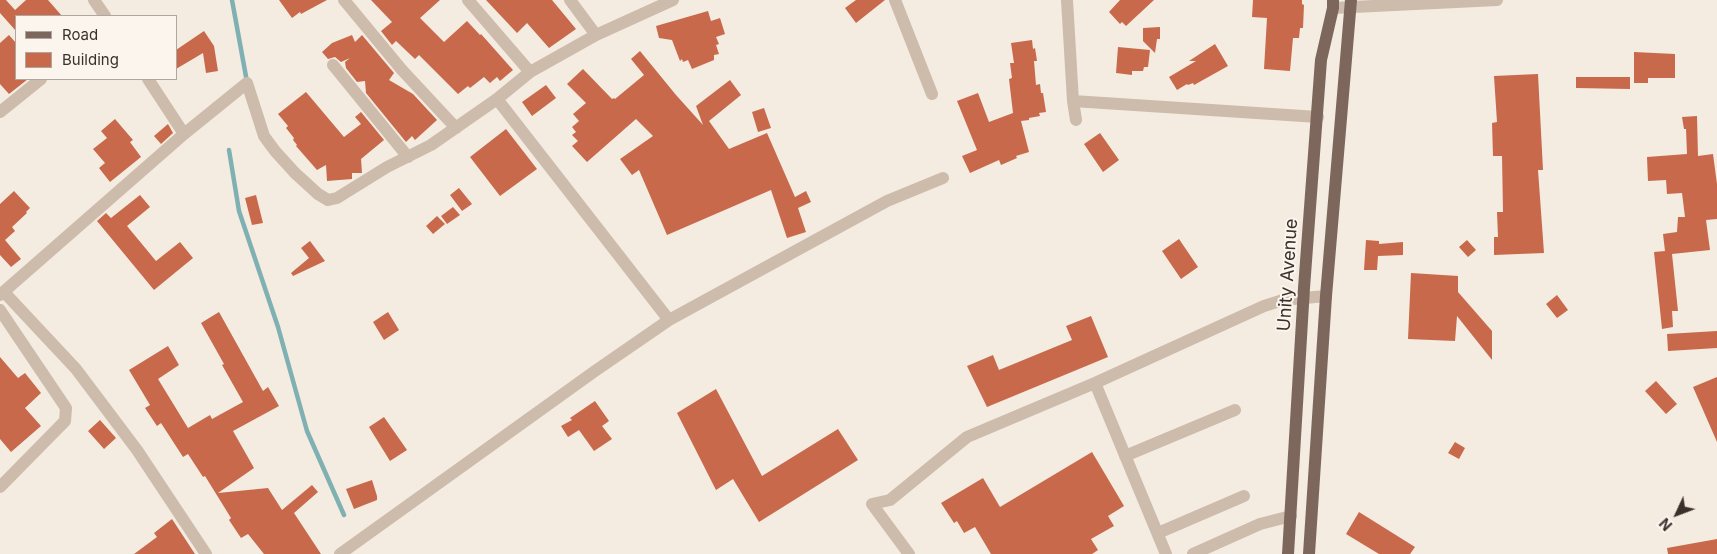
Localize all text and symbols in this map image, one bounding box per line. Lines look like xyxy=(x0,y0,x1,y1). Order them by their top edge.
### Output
legend xyxy=(15,15,178,80)
text: Road xyxy=(62,25,98,44)
text: Building xyxy=(62,50,119,69)
street label: Unity Avenue xyxy=(1273,218,1303,332)
north arrow xyxy=(1652,489,1702,539)
text: N xyxy=(1656,515,1676,534)

